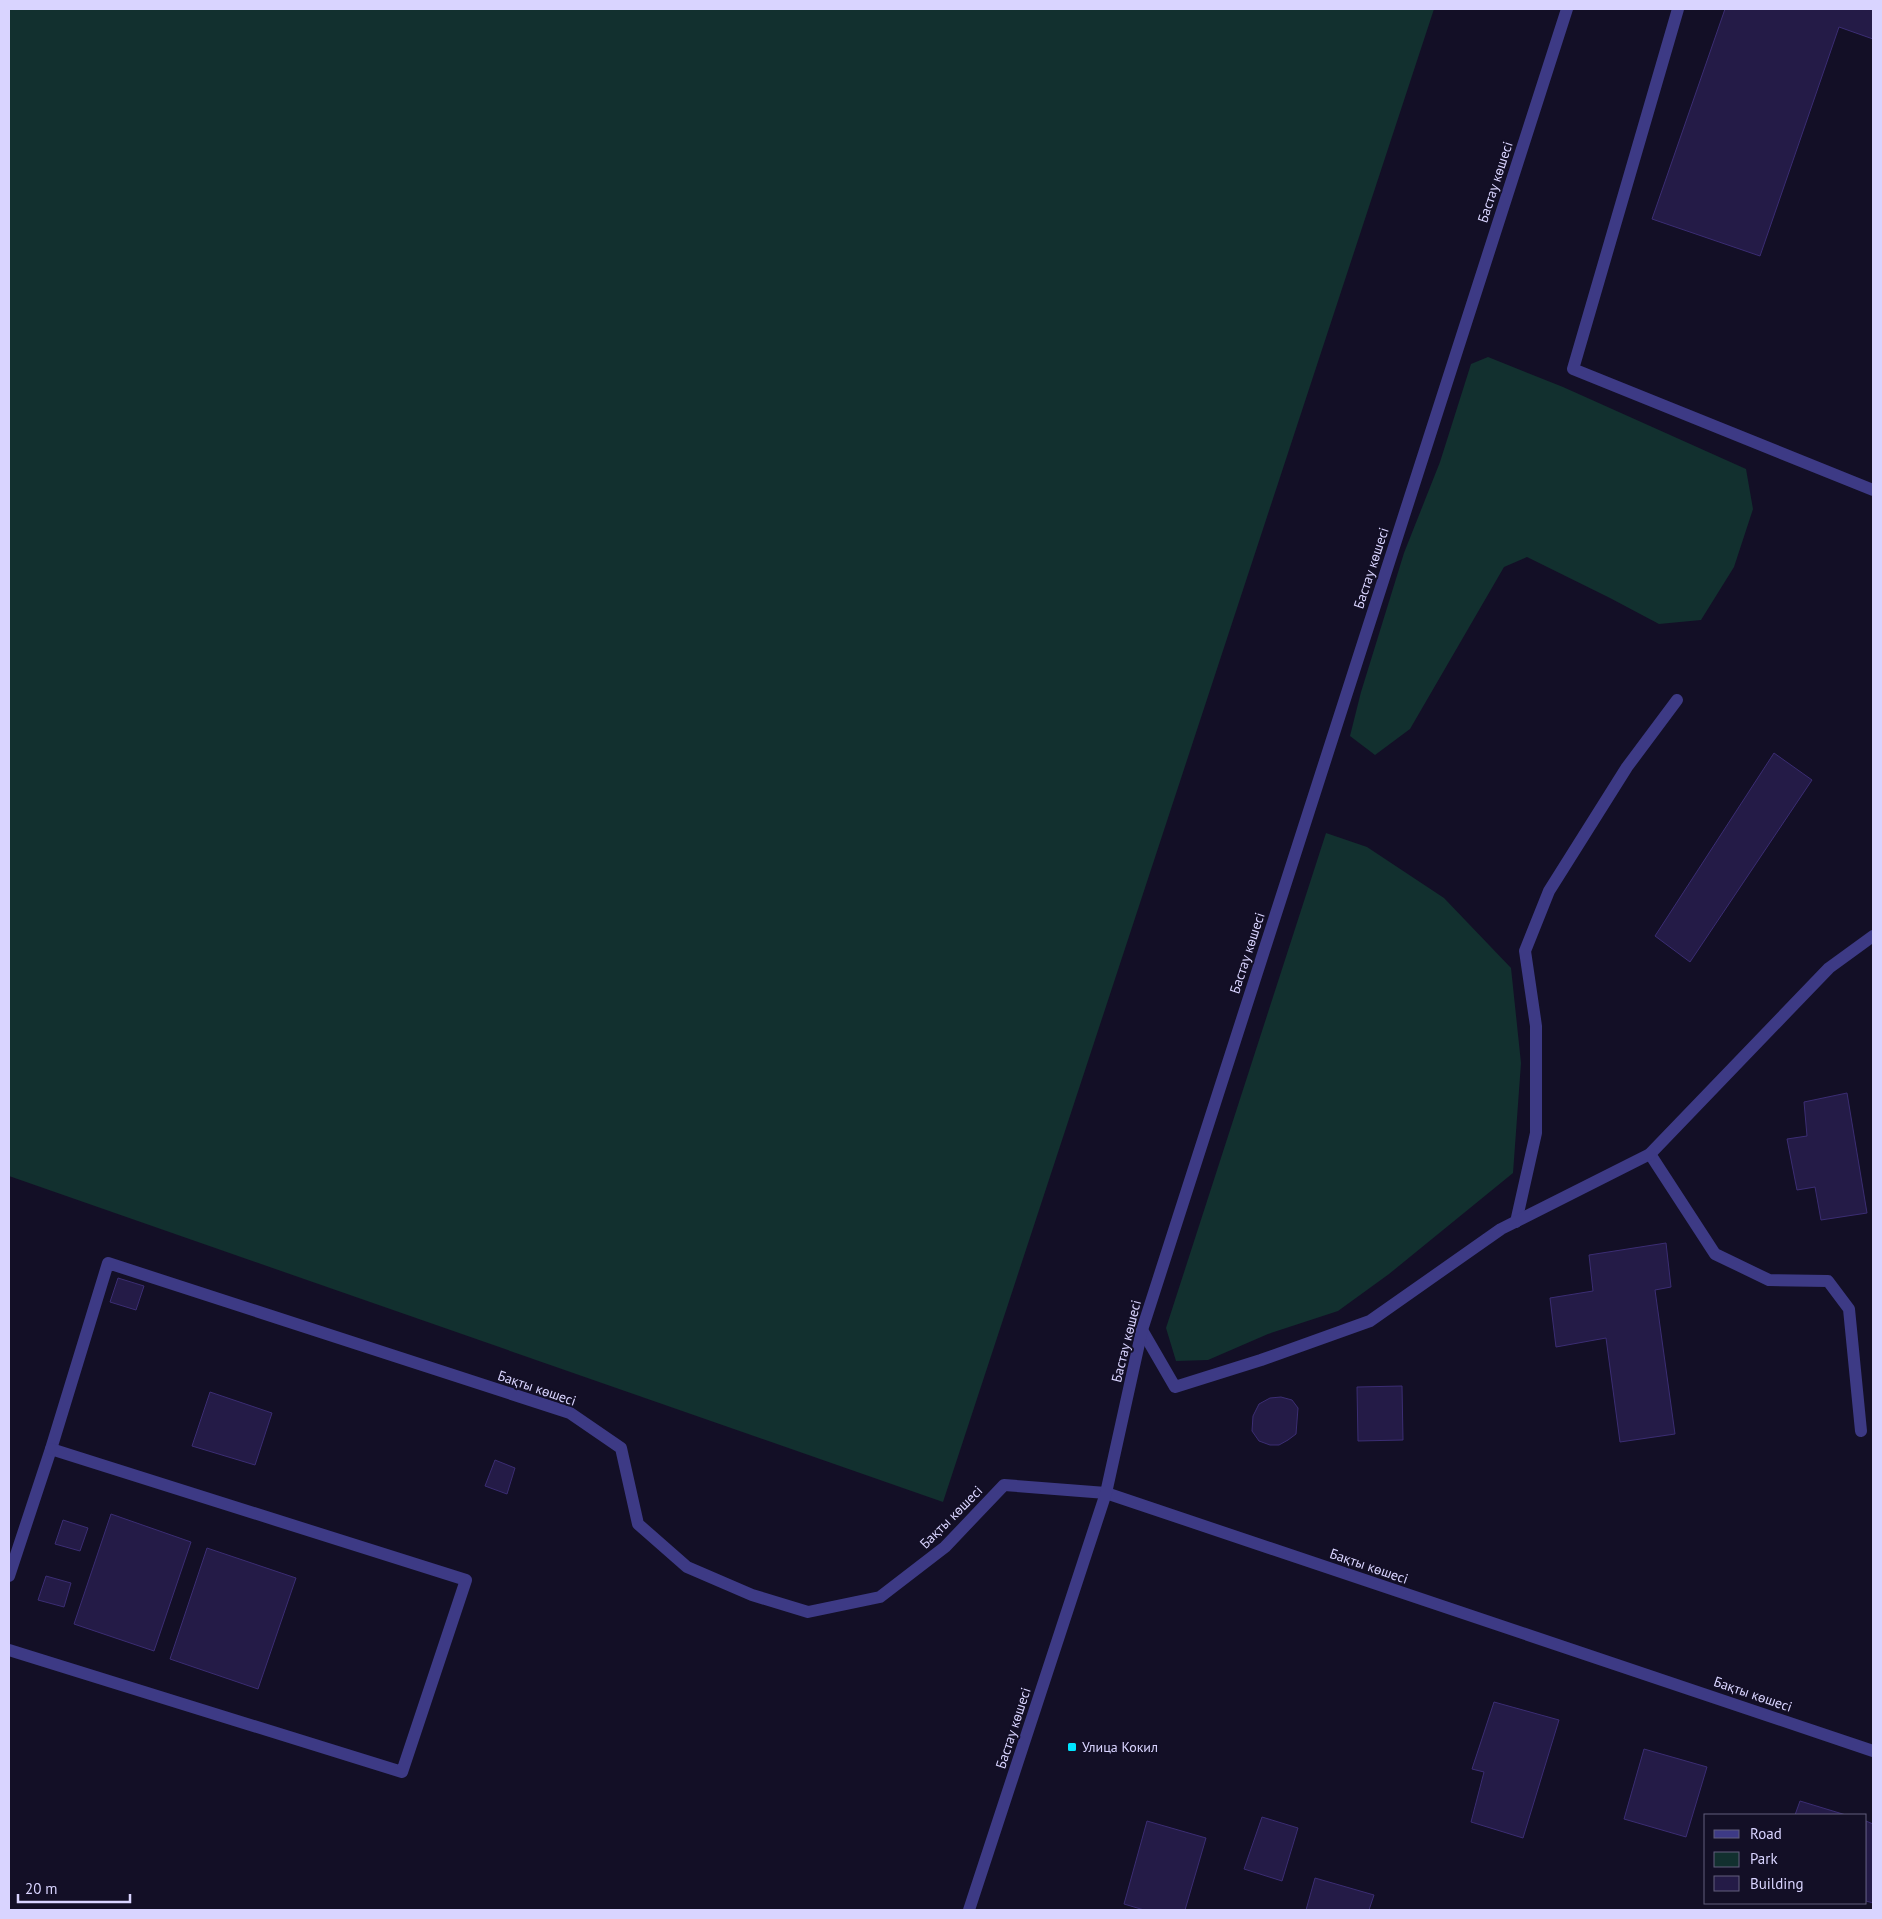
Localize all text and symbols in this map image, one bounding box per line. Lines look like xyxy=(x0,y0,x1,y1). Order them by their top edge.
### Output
street label: Бастау көшесі xyxy=(1473,139,1517,225)
street label: Бастау көшесі xyxy=(1349,525,1393,611)
street label: Бастау көшесі xyxy=(1225,910,1269,996)
street label: Бастау көшесі xyxy=(1107,1298,1145,1384)
street label: Бақты көшесі xyxy=(495,1366,579,1410)
street label: Бақты көшесі xyxy=(916,1482,986,1552)
street label: Бақты көшесі xyxy=(1327,1544,1411,1588)
street label: Бақты көшесі xyxy=(1711,1672,1795,1716)
street label: Бастау көшесі xyxy=(991,1685,1035,1771)
place label: Улица Кокил xyxy=(1082,1738,1158,1756)
marker: Улица Кокил xyxy=(1066,1741,1078,1753)
legend xyxy=(1704,1814,1867,1904)
text: Road xyxy=(1750,1824,1782,1843)
text: Park xyxy=(1750,1849,1778,1868)
scale bar xyxy=(18,1872,130,1904)
text: Building xyxy=(1750,1874,1804,1893)
text: 20 m xyxy=(25,1879,58,1898)

